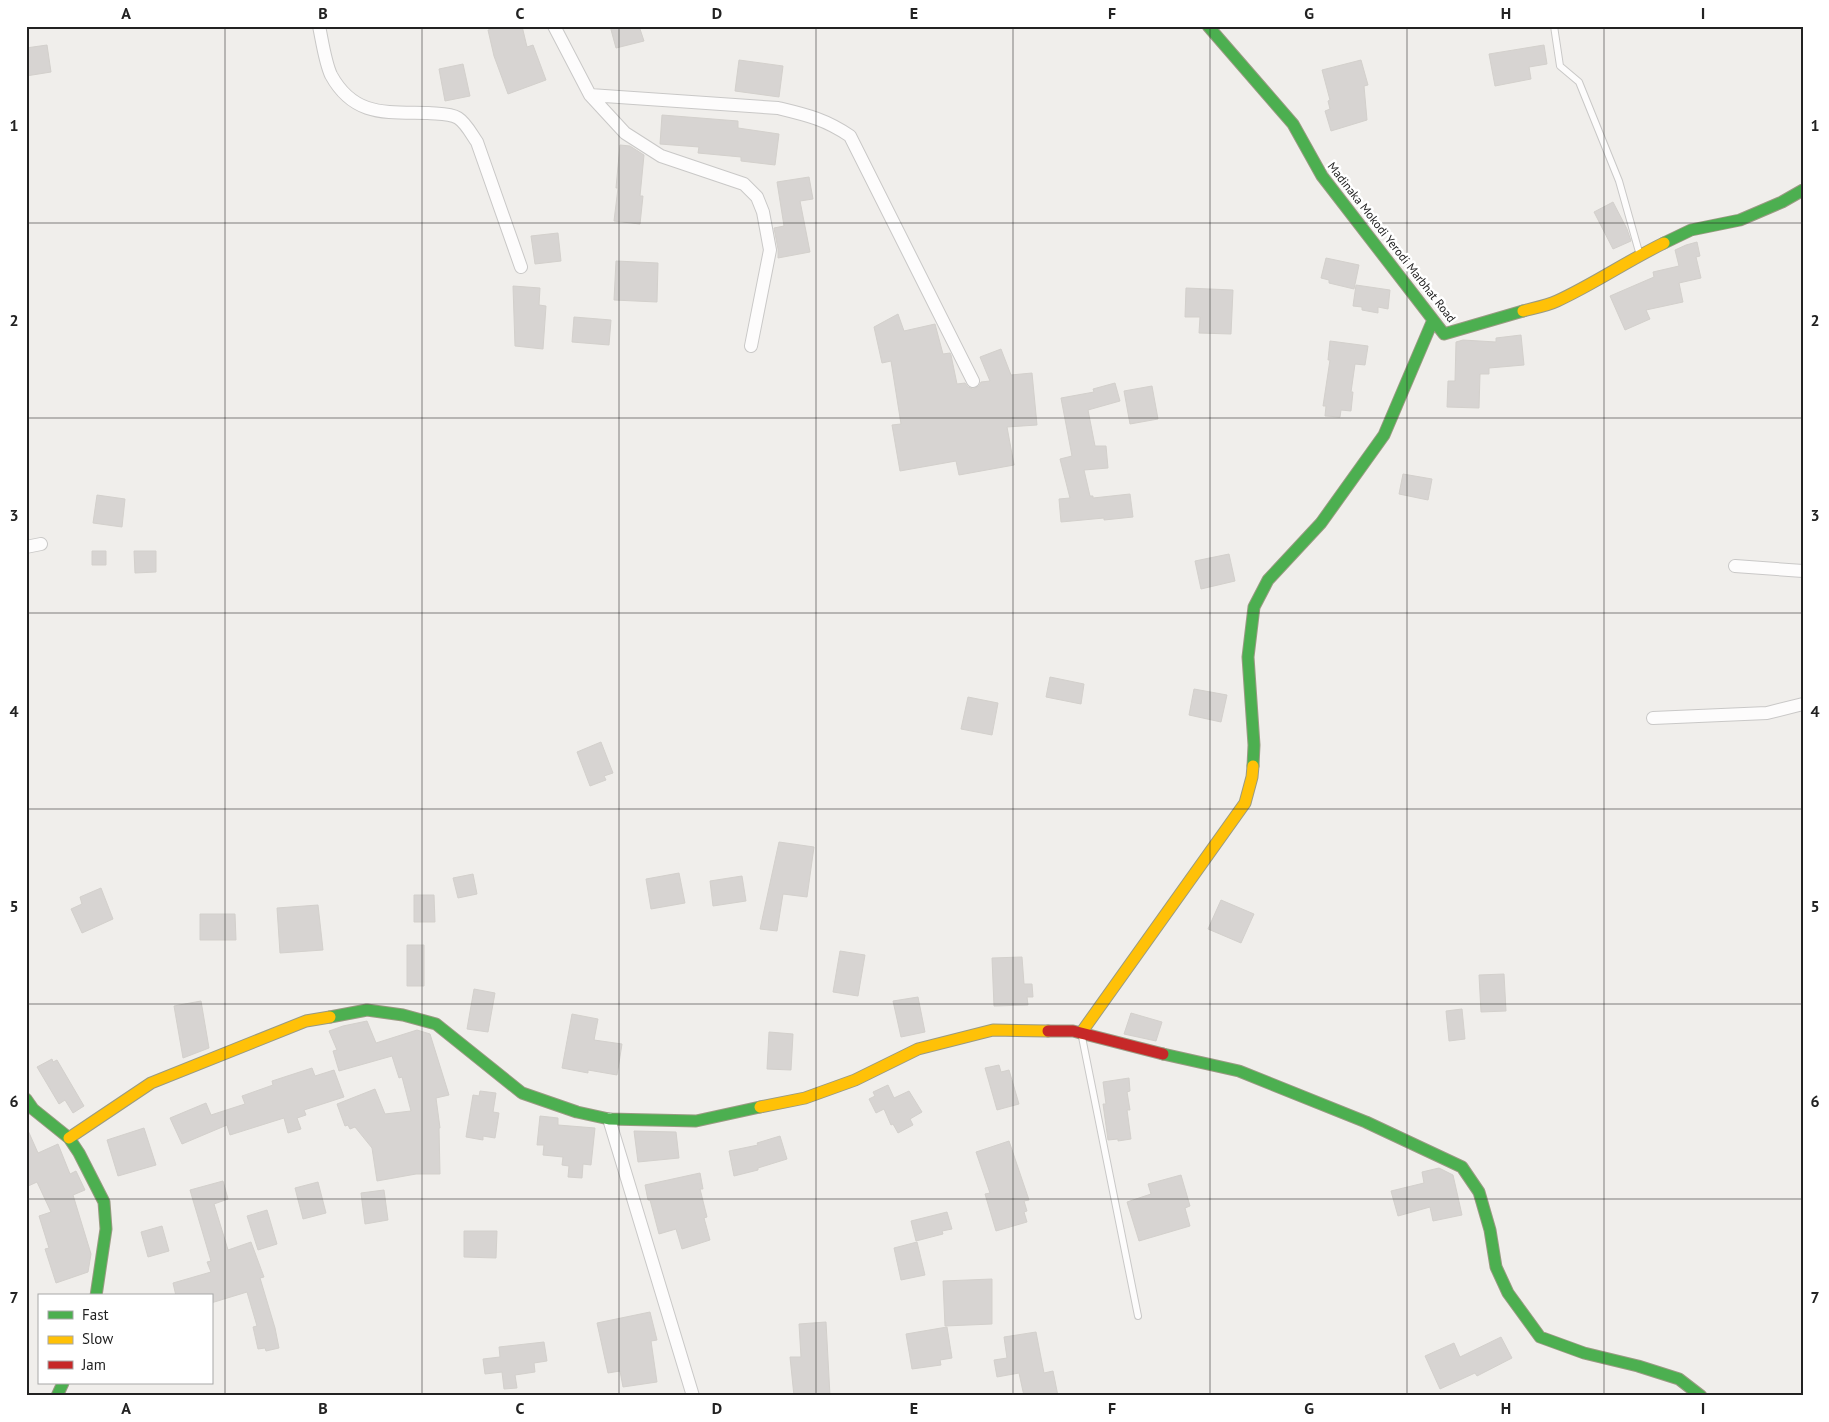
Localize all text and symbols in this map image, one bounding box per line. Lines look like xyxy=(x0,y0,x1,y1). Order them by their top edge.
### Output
text: A xyxy=(121,3,131,23)
text: B xyxy=(318,3,328,23)
text: C xyxy=(516,3,525,23)
text: D xyxy=(712,3,722,23)
text: E xyxy=(910,3,918,23)
text: F xyxy=(1108,3,1116,23)
text: G xyxy=(1304,3,1314,23)
text: H xyxy=(1501,3,1511,23)
text: I xyxy=(1701,3,1705,23)
text: 1 xyxy=(9,115,19,135)
text: 1 xyxy=(1810,115,1820,135)
street label: Madinaka Mokodi Yerodi Marbhat Road xyxy=(1325,159,1459,325)
text: 2 xyxy=(9,310,19,330)
text: 2 xyxy=(1810,310,1820,330)
text: 3 xyxy=(9,505,19,525)
text: 3 xyxy=(1810,505,1820,525)
text: 4 xyxy=(9,701,19,721)
text: 4 xyxy=(1810,701,1820,721)
text: 5 xyxy=(9,896,19,916)
text: 5 xyxy=(1810,896,1820,916)
text: 6 xyxy=(9,1091,19,1111)
text: 6 xyxy=(1810,1091,1820,1111)
text: 7 xyxy=(9,1287,19,1307)
text: 7 xyxy=(1810,1287,1820,1307)
legend xyxy=(38,1294,212,1384)
text: Fast xyxy=(82,1305,109,1324)
text: Slow xyxy=(82,1329,113,1348)
text: Jam xyxy=(81,1355,106,1374)
text: A xyxy=(121,1398,131,1418)
text: B xyxy=(318,1398,328,1418)
text: C xyxy=(516,1398,525,1418)
text: D xyxy=(712,1398,722,1418)
text: E xyxy=(910,1398,918,1418)
text: F xyxy=(1108,1398,1116,1418)
text: G xyxy=(1304,1398,1314,1418)
text: H xyxy=(1501,1398,1511,1418)
text: I xyxy=(1701,1398,1705,1418)

